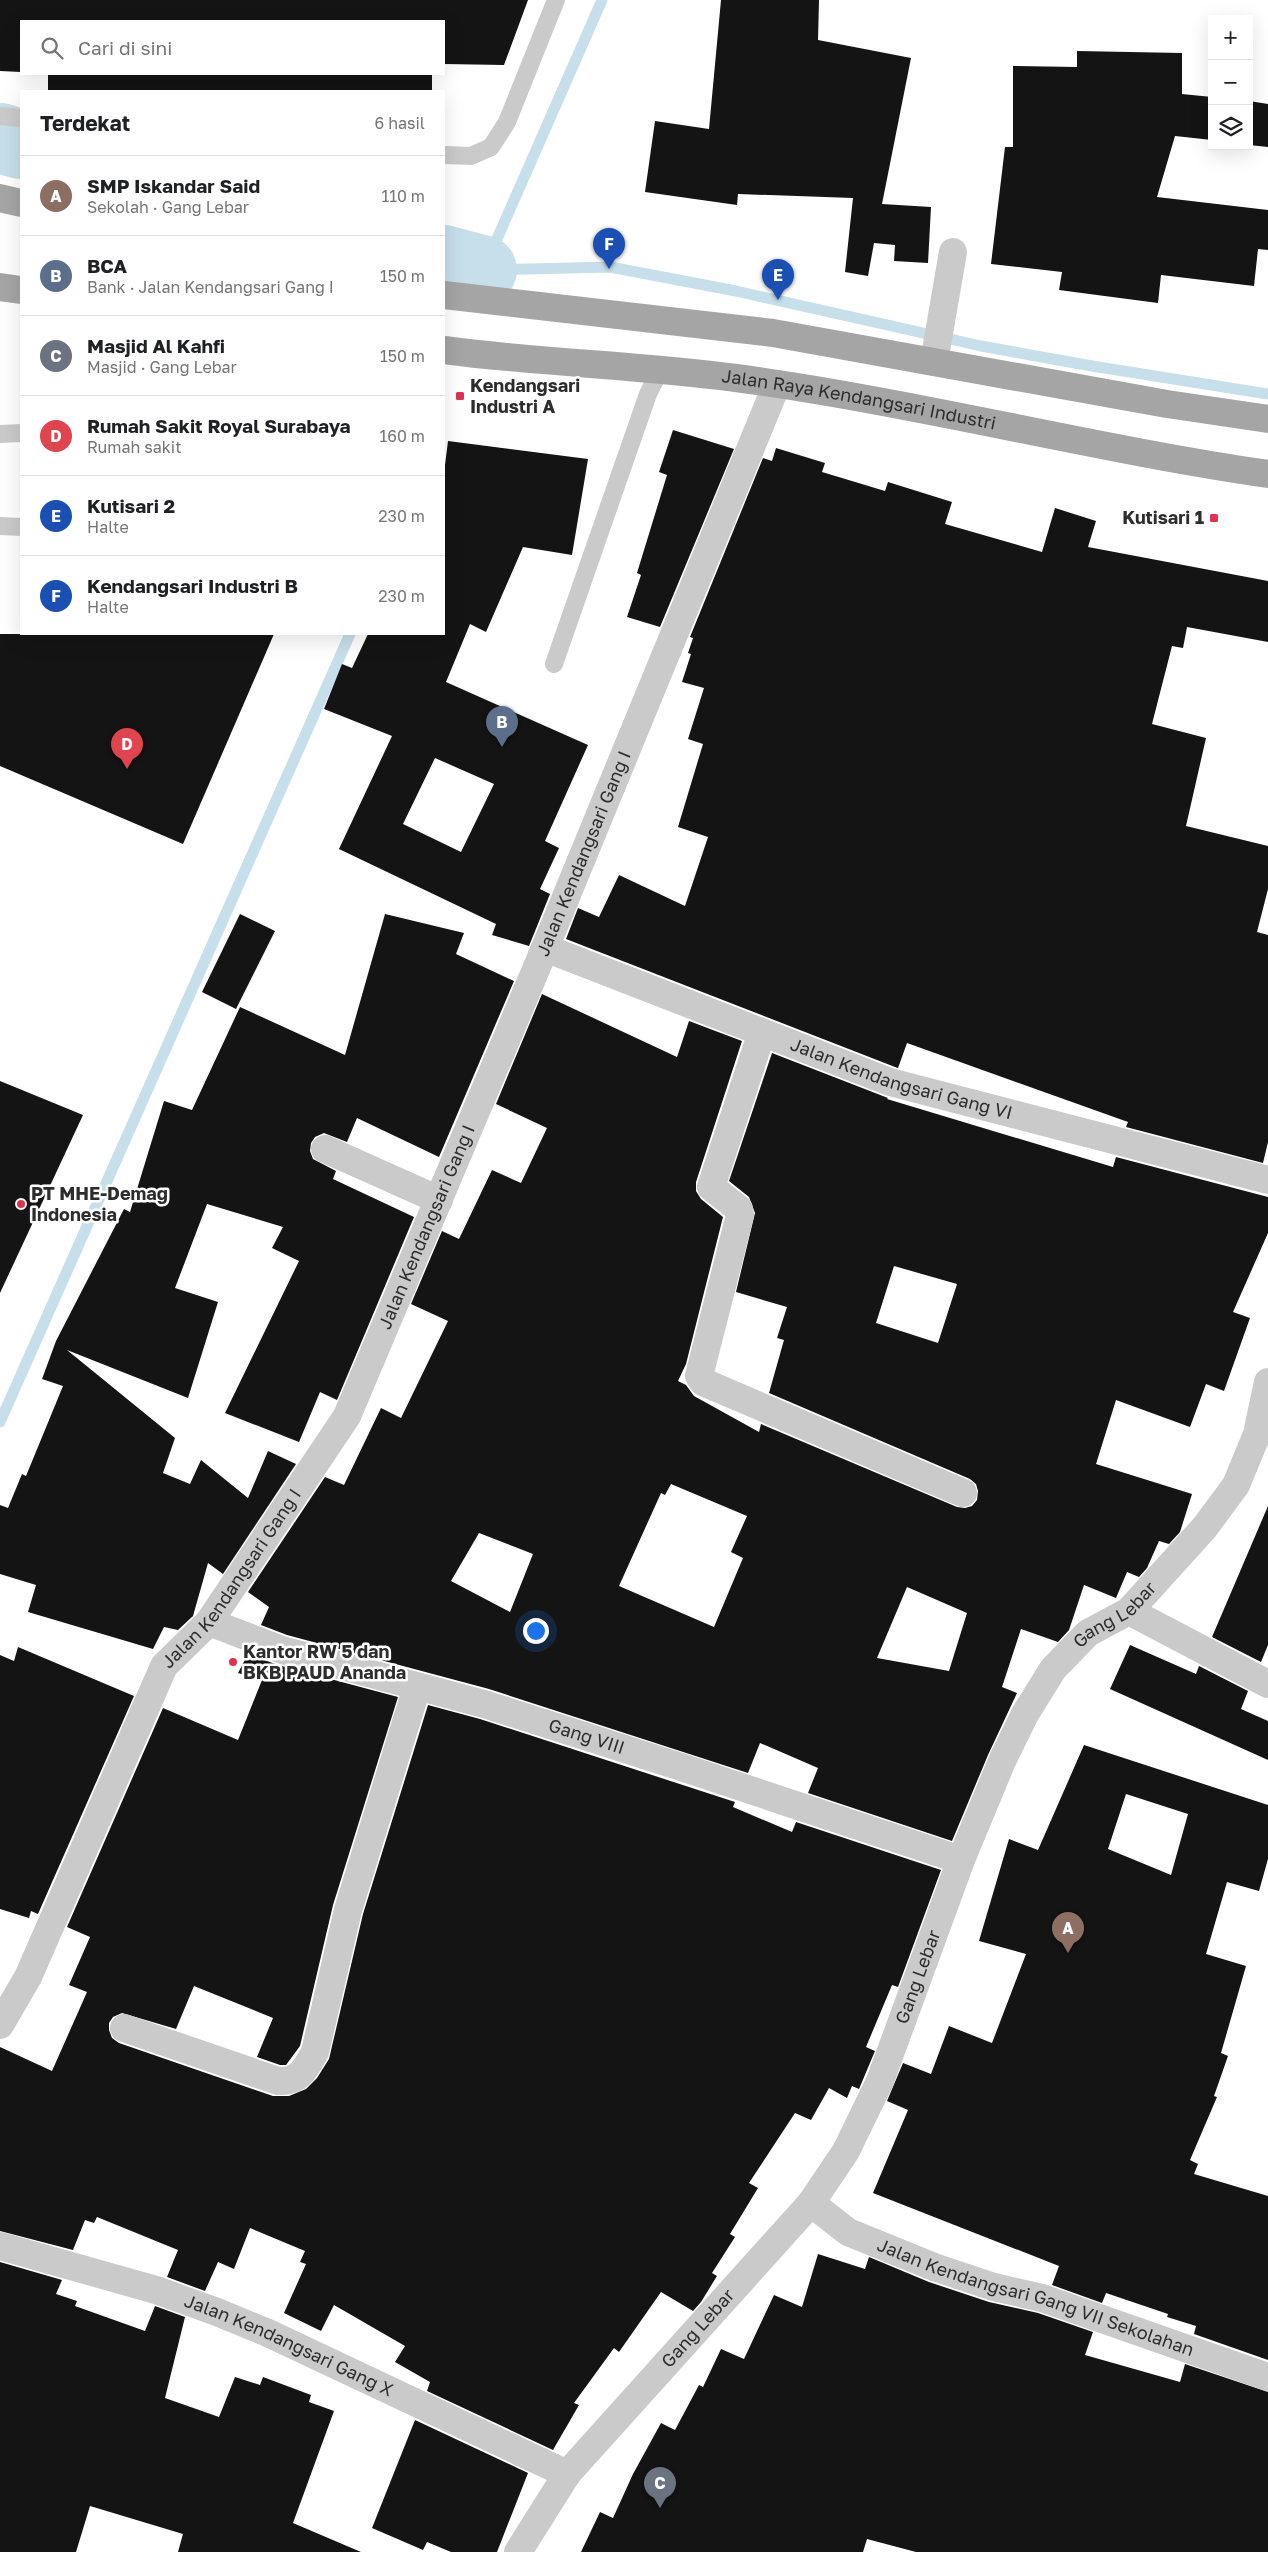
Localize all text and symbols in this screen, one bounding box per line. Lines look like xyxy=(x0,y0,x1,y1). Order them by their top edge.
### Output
map controls xyxy=(1208,15,1253,150)
button: + xyxy=(1208,15,1253,60)
search box xyxy=(20,20,445,75)
icon: search xyxy=(38,34,66,62)
text: Cari di sini xyxy=(78,36,172,59)
button: − xyxy=(1208,60,1253,105)
button: layers xyxy=(1208,105,1253,150)
text: Terdekat xyxy=(40,110,130,136)
text: 6 hasil xyxy=(375,113,425,133)
text: SMP Iskandar Said xyxy=(87,174,260,197)
text: A xyxy=(50,186,62,206)
text: 110 m xyxy=(381,186,425,206)
text: Sekolah · Gang Lebar xyxy=(87,197,249,217)
pin: F xyxy=(593,228,625,269)
text: BCA xyxy=(87,254,127,277)
pin: E xyxy=(762,259,794,300)
text: B xyxy=(50,266,62,286)
text: 150 m xyxy=(380,266,425,286)
text: Bank · Jalan Kendangsari Gang I xyxy=(87,277,334,297)
text: Masjid Al Kahfi xyxy=(87,334,225,357)
text: C xyxy=(50,346,62,366)
text: 150 m xyxy=(380,346,425,366)
text: Masjid · Gang Lebar xyxy=(87,357,237,377)
street label: Jalan Raya Kendangsari Industri xyxy=(720,364,998,434)
place label: Kendangsari Industri A xyxy=(470,374,580,417)
marker: Kendangsari Industri A xyxy=(454,390,466,402)
text: Rumah Sakit Royal Surabaya xyxy=(87,414,351,437)
text: D xyxy=(50,426,62,446)
text: 160 m xyxy=(379,426,425,446)
text: Rumah sakit xyxy=(87,437,182,457)
text: Kutisari 2 xyxy=(87,494,175,517)
text: E xyxy=(51,506,61,526)
text: 230 m xyxy=(378,506,425,526)
place label: Kutisari 1 xyxy=(1122,506,1204,528)
marker: Kutisari 1 xyxy=(1208,512,1220,524)
text: Halte xyxy=(87,517,129,537)
text: Kendangsari Industri B xyxy=(87,574,298,597)
text: F xyxy=(51,586,61,606)
text: 230 m xyxy=(378,586,425,606)
text: Halte xyxy=(87,597,129,617)
pin: B xyxy=(486,706,518,747)
pin: D xyxy=(111,728,143,769)
street label: Jalan Kendangsari Gang I xyxy=(531,747,635,959)
street label: Jalan Kendangsari Gang VI xyxy=(787,1032,1015,1123)
street label: Jalan Kendangsari Gang I xyxy=(373,1121,479,1332)
place label: PT MHE-Demag Indonesia xyxy=(31,1182,168,1225)
marker: PT MHE-Demag Indonesia xyxy=(15,1198,27,1210)
street label: Jalan Kendangsari Gang I xyxy=(156,1484,305,1672)
street label: Gang Lebar xyxy=(1068,1577,1160,1652)
your location xyxy=(523,1618,549,1644)
place label: Kantor RW 5 dan BKB PAUD Ananda xyxy=(243,1640,406,1683)
marker: Kantor RW 5 dan BKB PAUD Ananda xyxy=(227,1656,239,1668)
street label: Gang VIII xyxy=(546,1713,628,1758)
pin: A xyxy=(1052,1912,1084,1953)
street label: Gang Lebar xyxy=(890,1927,944,2027)
street label: Jalan Kendangsari Gang VII Sekolahan xyxy=(874,2233,1197,2360)
street label: Gang Lebar xyxy=(656,2284,738,2372)
street label: Jalan Kendangsari Gang X xyxy=(182,2289,397,2401)
pin: C xyxy=(644,2467,676,2508)

